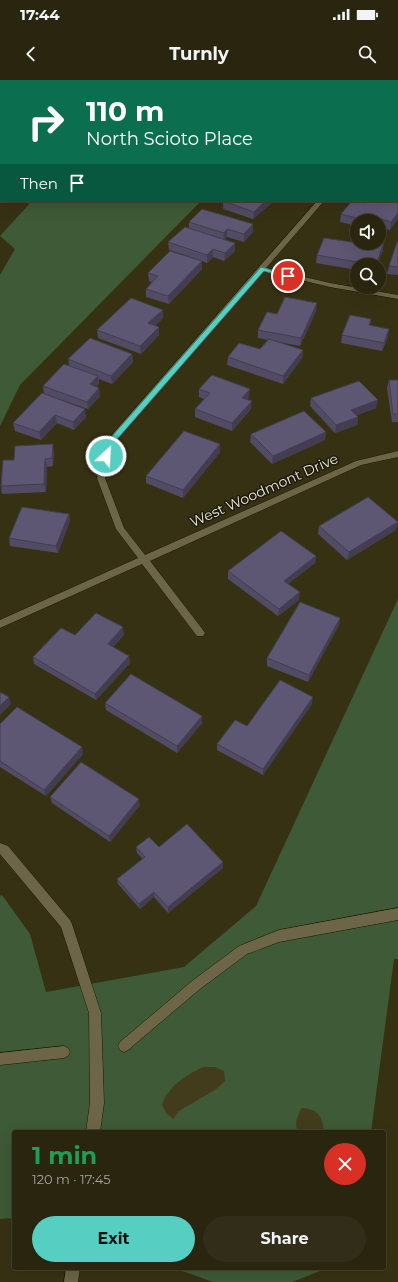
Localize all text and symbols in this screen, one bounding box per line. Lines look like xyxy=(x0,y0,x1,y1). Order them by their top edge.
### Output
text: 17:44 xyxy=(20,5,59,24)
icon: back xyxy=(20,43,42,65)
text: Turnly xyxy=(169,43,229,65)
icon: search xyxy=(356,43,378,65)
text: 110 m xyxy=(86,94,164,128)
icon: right xyxy=(20,96,72,148)
text: North Scioto Place xyxy=(86,128,253,150)
icon: arrive xyxy=(66,172,88,194)
text: Then xyxy=(20,174,58,193)
map controls xyxy=(350,214,386,294)
button: sound xyxy=(350,214,386,250)
button: search xyxy=(350,258,386,294)
pin xyxy=(271,259,305,293)
icon: arrive xyxy=(277,265,299,287)
position arrow xyxy=(85,435,127,477)
street label: West Woodmont Drive xyxy=(187,449,341,531)
text: 1 min xyxy=(32,1141,97,1170)
button: close xyxy=(324,1143,366,1185)
text: 120 m · 17:45 xyxy=(32,1171,111,1187)
button: Exit xyxy=(32,1216,195,1262)
button: Share xyxy=(203,1216,366,1262)

